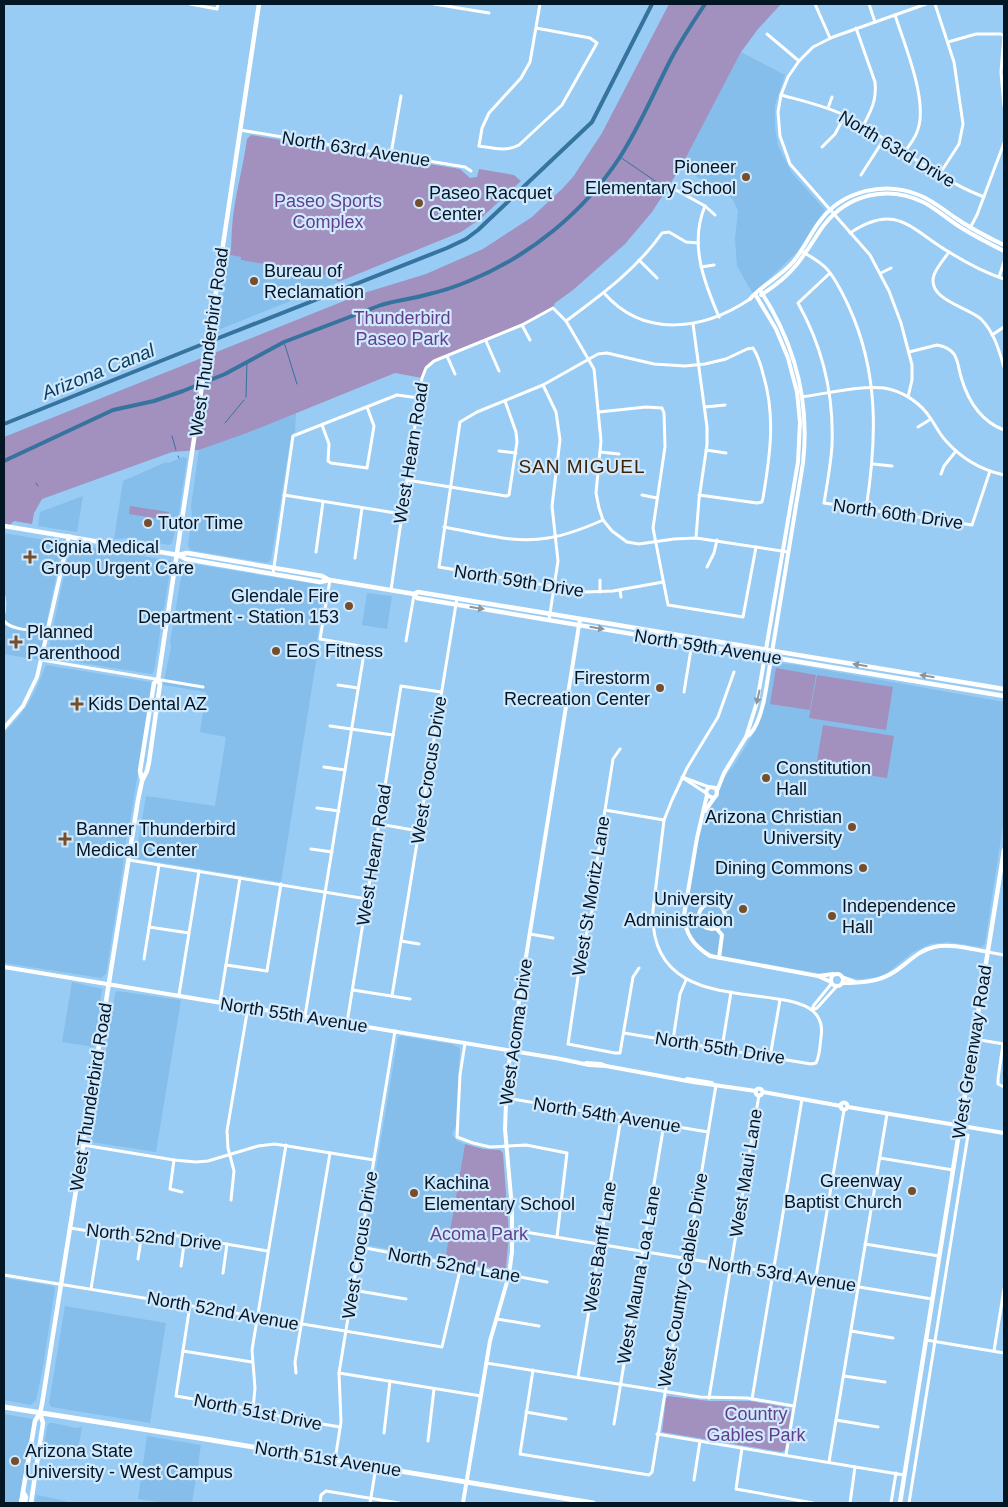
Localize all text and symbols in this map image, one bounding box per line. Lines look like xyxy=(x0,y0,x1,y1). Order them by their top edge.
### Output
street label: North 63rd Drive xyxy=(835,106,959,192)
street label: North 63rd Avenue xyxy=(280,127,432,171)
place label: Pioneer Elementary School xyxy=(585,157,736,198)
marker: Pioneer Elementary School xyxy=(740,171,752,183)
place label: Paseo Racquet Center xyxy=(429,183,552,224)
park label: Paseo Sports Complex xyxy=(274,191,382,232)
marker: Paseo Racquet Center xyxy=(413,197,425,209)
street label: West Thunderbird Road xyxy=(186,246,232,438)
place label: Bureau of Reclamation xyxy=(264,261,364,302)
marker: Bureau of Reclamation xyxy=(248,275,260,287)
park label: Thunderbird Paseo Park xyxy=(353,308,451,349)
water label: Arizona Canal xyxy=(38,339,158,404)
street label: West Hearn Road xyxy=(390,381,432,525)
district label: SAN MIGUEL xyxy=(518,456,646,477)
street label: North 60th Drive xyxy=(832,495,964,533)
place label: Tutor Time xyxy=(158,513,243,533)
marker: Tutor Time xyxy=(142,517,154,529)
place label: Cignia Medical Group Urgent Care xyxy=(41,537,194,578)
marker: Cignia Medical Group Urgent Care xyxy=(23,550,37,564)
street label: North 59th Drive xyxy=(453,561,585,601)
place label: Glendale Fire Department - Station 153 xyxy=(138,586,339,627)
marker: Glendale Fire Department - Station 153 xyxy=(343,600,355,612)
one-way arrow xyxy=(469,605,485,613)
place label: Planned Parenthood xyxy=(27,622,120,663)
one-way arrow xyxy=(589,625,605,633)
street label: North 59th Avenue xyxy=(633,625,783,669)
marker: Planned Parenthood xyxy=(9,635,23,649)
place label: EoS Fitness xyxy=(286,641,383,661)
marker: EoS Fitness xyxy=(270,645,282,657)
one-way arrow xyxy=(852,661,868,669)
place label: Firestorm Recreation Center xyxy=(504,668,650,709)
one-way arrow xyxy=(918,672,934,680)
marker: Firestorm Recreation Center xyxy=(654,682,666,694)
one-way arrow xyxy=(754,690,762,705)
place label: Kids Dental AZ xyxy=(88,694,207,714)
street label: West Crocus Drive xyxy=(407,695,451,845)
marker: Kids Dental AZ xyxy=(70,697,84,711)
place label: Constitution Hall xyxy=(776,758,871,799)
marker: Constitution Hall xyxy=(760,772,772,784)
street label: West Hearn Road xyxy=(353,783,395,927)
place label: Arizona Christian University xyxy=(705,807,842,848)
street label: West St Moritz Lane xyxy=(568,815,614,977)
place label: Banner Thunderbird Medical Center xyxy=(76,819,236,860)
marker: Arizona Christian University xyxy=(846,821,858,833)
marker: Banner Thunderbird Medical Center xyxy=(58,832,72,846)
place label: Dining Commons xyxy=(715,858,853,878)
marker: Dining Commons xyxy=(857,862,869,874)
place label: University Administraion xyxy=(624,889,733,930)
place label: Independence Hall xyxy=(842,896,956,937)
marker: University Administraion xyxy=(737,903,749,915)
marker: Independence Hall xyxy=(826,910,838,922)
street label: West Acoma Drive xyxy=(496,957,536,1107)
street label: West Greenway Road xyxy=(948,964,996,1140)
street label: North 55th Avenue xyxy=(219,993,369,1037)
street label: West Thunderbird Road xyxy=(66,1001,116,1193)
street label: North 55th Drive xyxy=(654,1028,786,1068)
street label: North 54th Avenue xyxy=(532,1093,682,1137)
street label: West Maui Lane xyxy=(726,1107,766,1239)
street label: West Crocus Drive xyxy=(338,1170,382,1320)
street label: West Country Gables Drive xyxy=(654,1171,712,1389)
place label: Greenway Baptist Church xyxy=(784,1171,902,1212)
place label: Kachina Elementary School xyxy=(424,1173,575,1214)
street label: West Banff Lane xyxy=(580,1180,620,1314)
street label: West Mauna Loa Lane xyxy=(613,1184,665,1366)
marker: Greenway Baptist Church xyxy=(906,1185,918,1197)
marker: Kachina Elementary School xyxy=(408,1187,420,1199)
street label: North 52nd Drive xyxy=(85,1220,223,1254)
park label: Acoma Park xyxy=(430,1224,529,1244)
street label: North 52nd Lane xyxy=(386,1244,522,1286)
street label: North 53rd Avenue xyxy=(706,1252,858,1296)
street label: North 52nd Avenue xyxy=(146,1288,300,1334)
street label: North 51st Drive xyxy=(192,1390,324,1434)
park label: Country Gables Park xyxy=(706,1404,807,1445)
street label: North 51st Avenue xyxy=(253,1438,403,1480)
place label: Arizona State University - West Campus xyxy=(25,1441,233,1482)
marker: Arizona State University - West Campus xyxy=(9,1455,21,1467)

